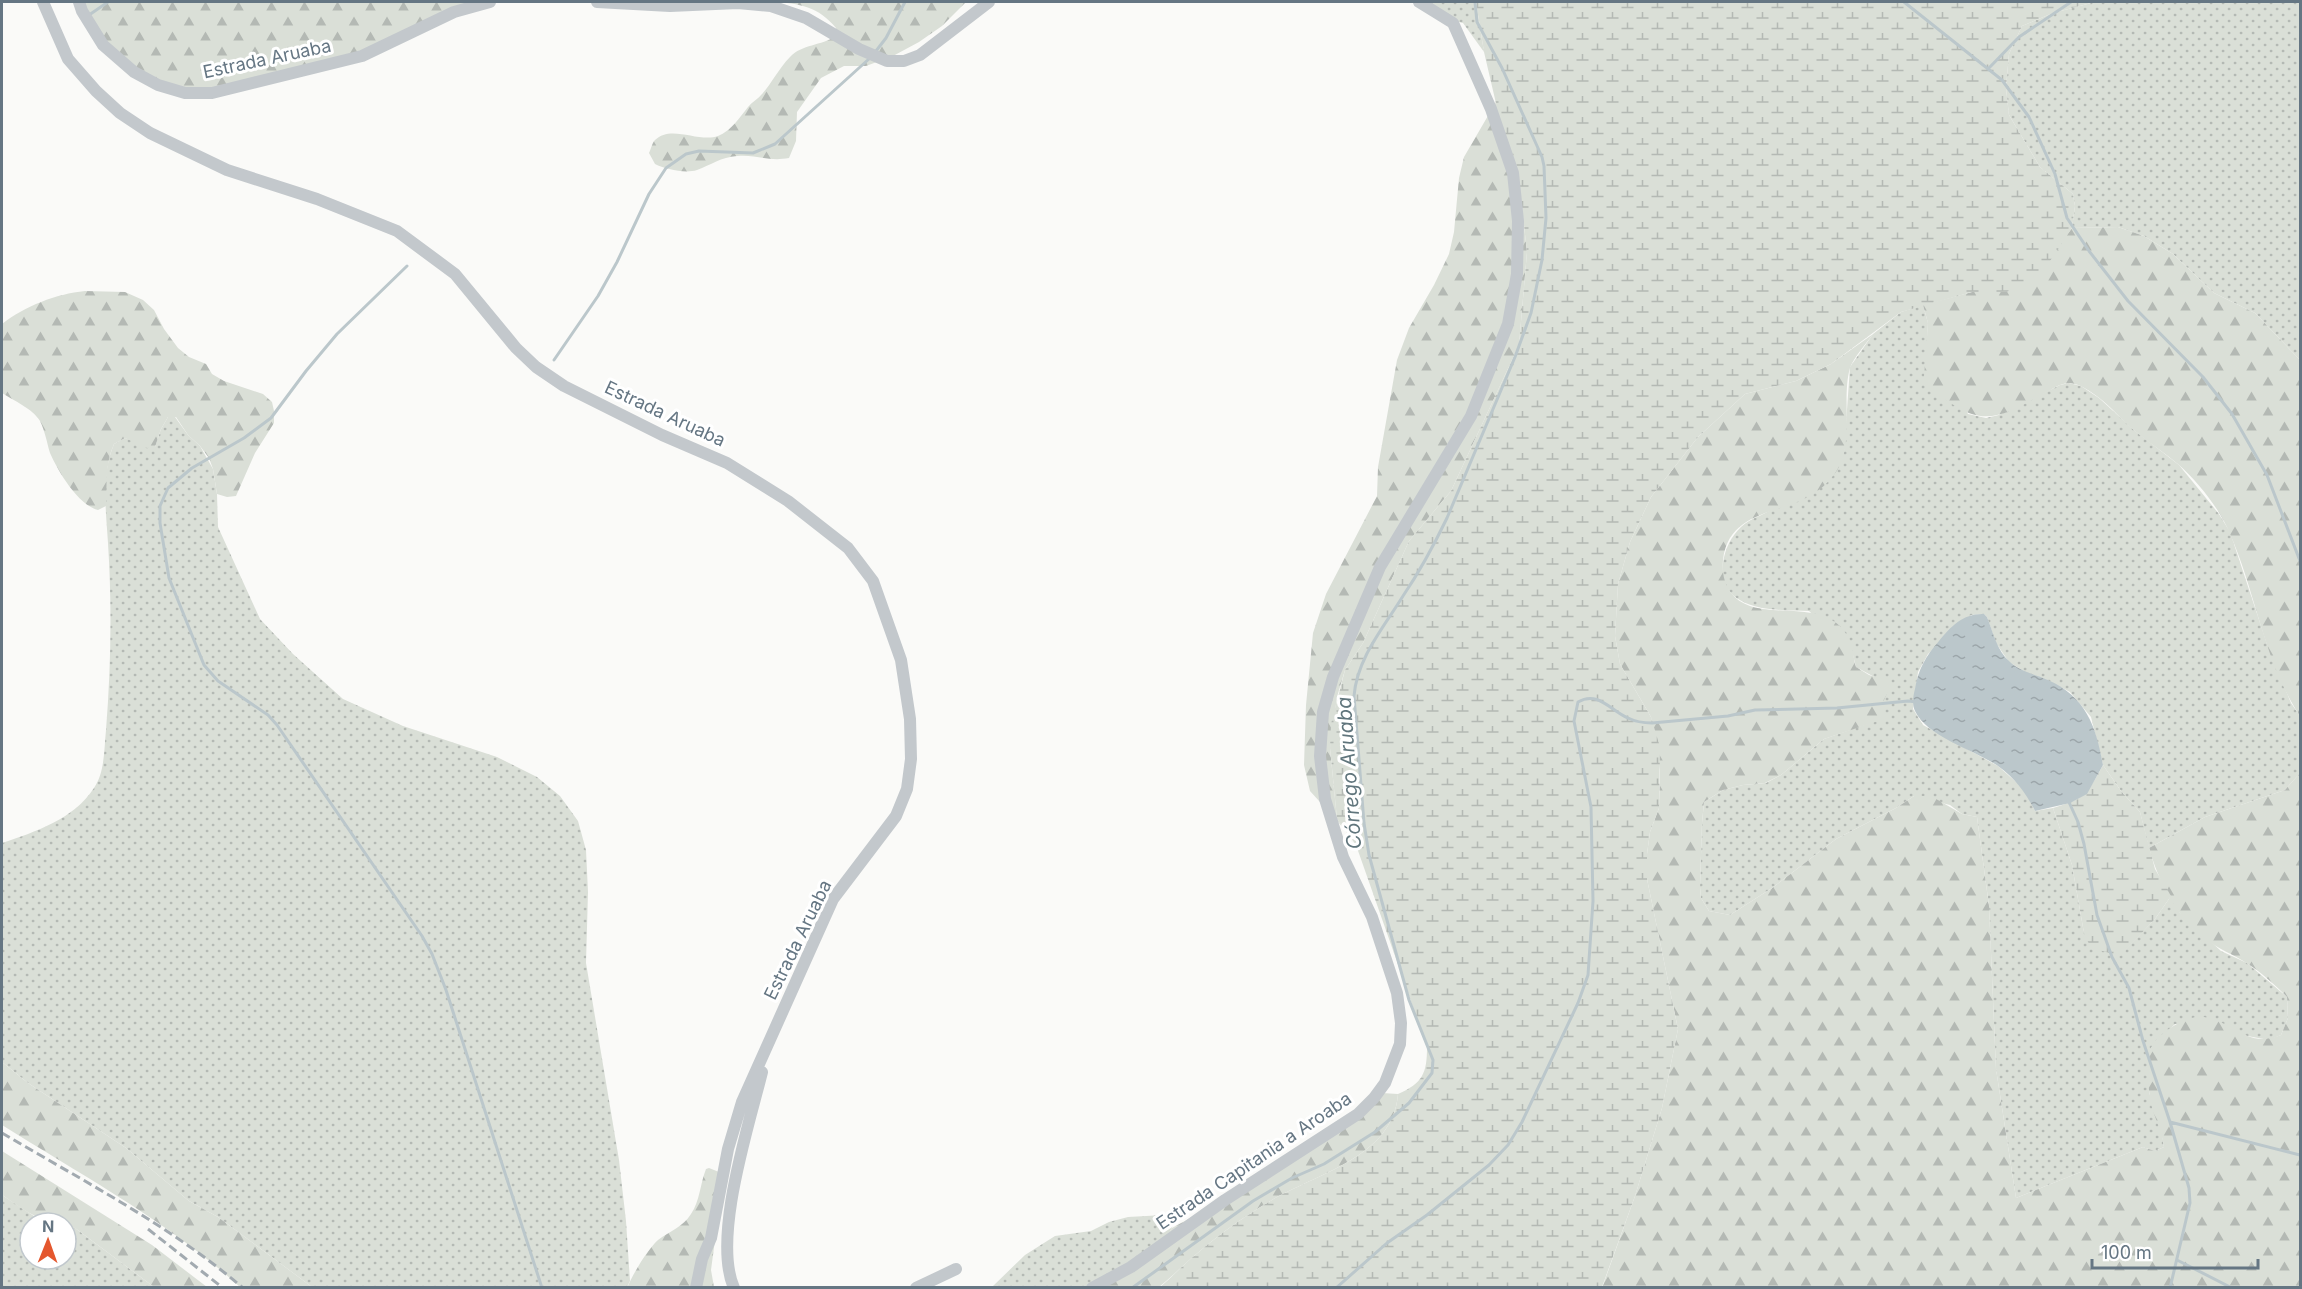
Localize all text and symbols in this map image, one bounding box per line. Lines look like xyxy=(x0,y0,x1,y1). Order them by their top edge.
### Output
street label: Estrada Aruaba xyxy=(201,35,333,82)
street label: Estrada Aruaba xyxy=(602,376,729,451)
water label: Córrego Aruaba xyxy=(1332,696,1366,850)
street label: Estrada Aruaba xyxy=(759,877,836,1003)
street label: Estrada Capitania a Aroaba xyxy=(1152,1087,1355,1234)
north arrow xyxy=(18,1211,78,1271)
text: N xyxy=(42,1216,55,1236)
scale bar xyxy=(2092,1232,2258,1270)
text: 100 m xyxy=(2101,1242,2152,1263)

